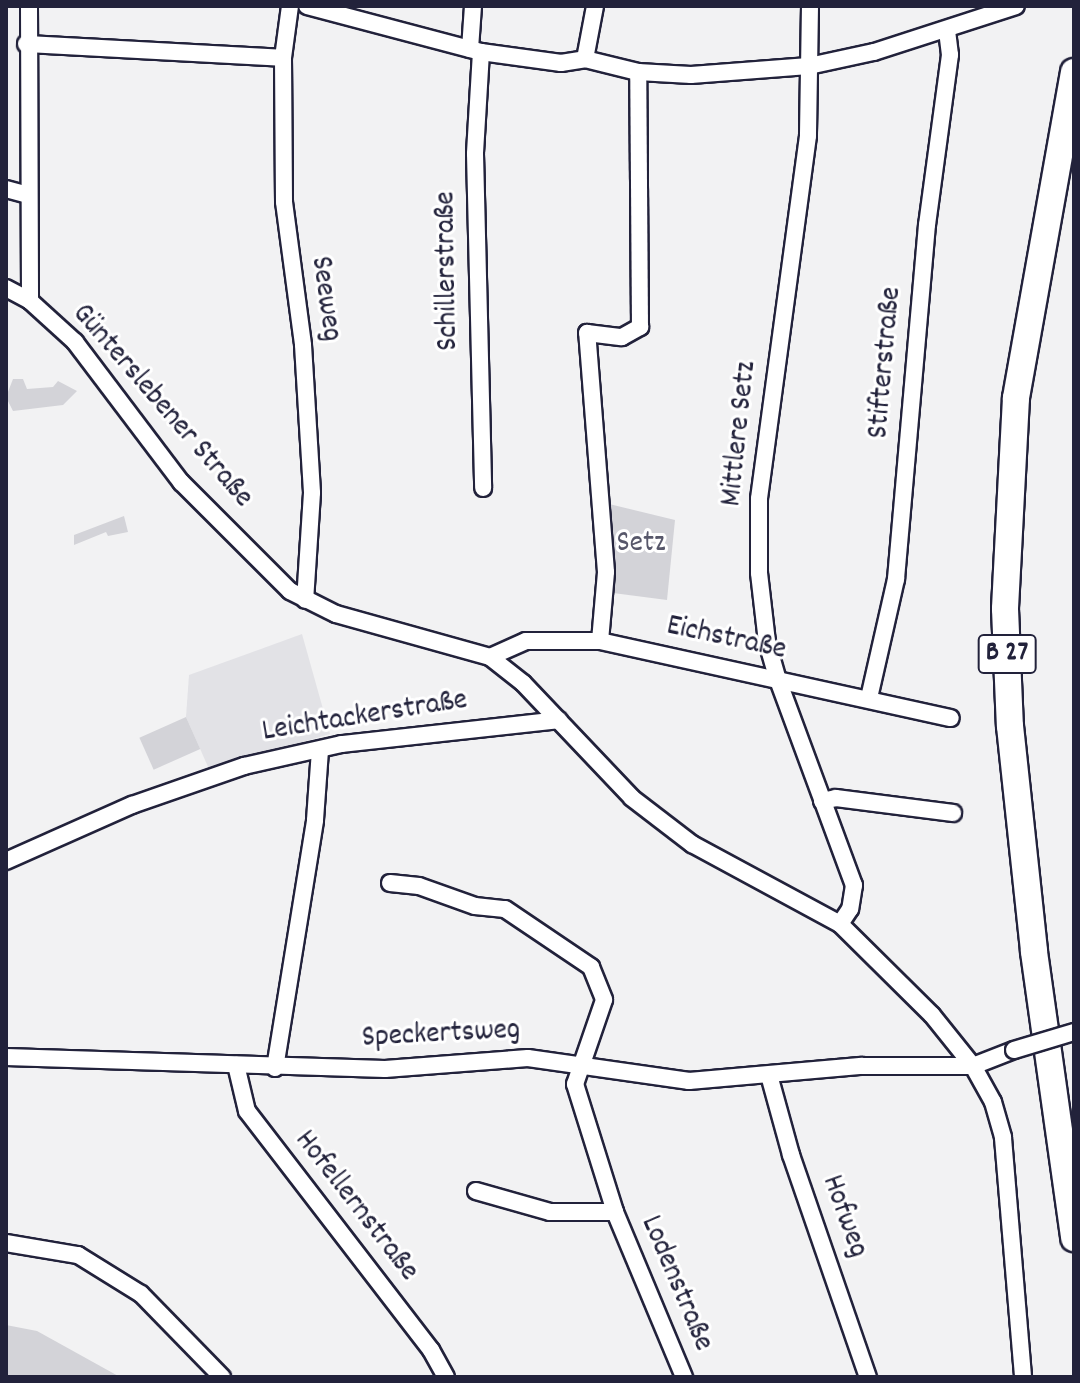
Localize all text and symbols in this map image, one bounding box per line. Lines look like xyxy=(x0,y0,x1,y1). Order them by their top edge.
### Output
street label: Schillerstraße xyxy=(430,191,468,351)
street label: Seeweg xyxy=(300,254,348,344)
street label: Stifterstraße xyxy=(862,286,912,440)
street label: Günterslebener Straße xyxy=(63,298,259,516)
street label: Mittlere Setz xyxy=(715,360,767,508)
park label: Setz xyxy=(617,527,665,563)
street label: Eichstraße xyxy=(663,610,789,670)
road number: B 27 xyxy=(977,630,1037,678)
street label: Leichtackerstraße xyxy=(260,684,470,752)
street label: Speckertsweg xyxy=(361,1014,521,1058)
street label: Hofellernstraße xyxy=(285,1124,425,1290)
street label: Hofweg xyxy=(812,1171,874,1263)
street label: Lodenstraße xyxy=(630,1211,720,1357)

